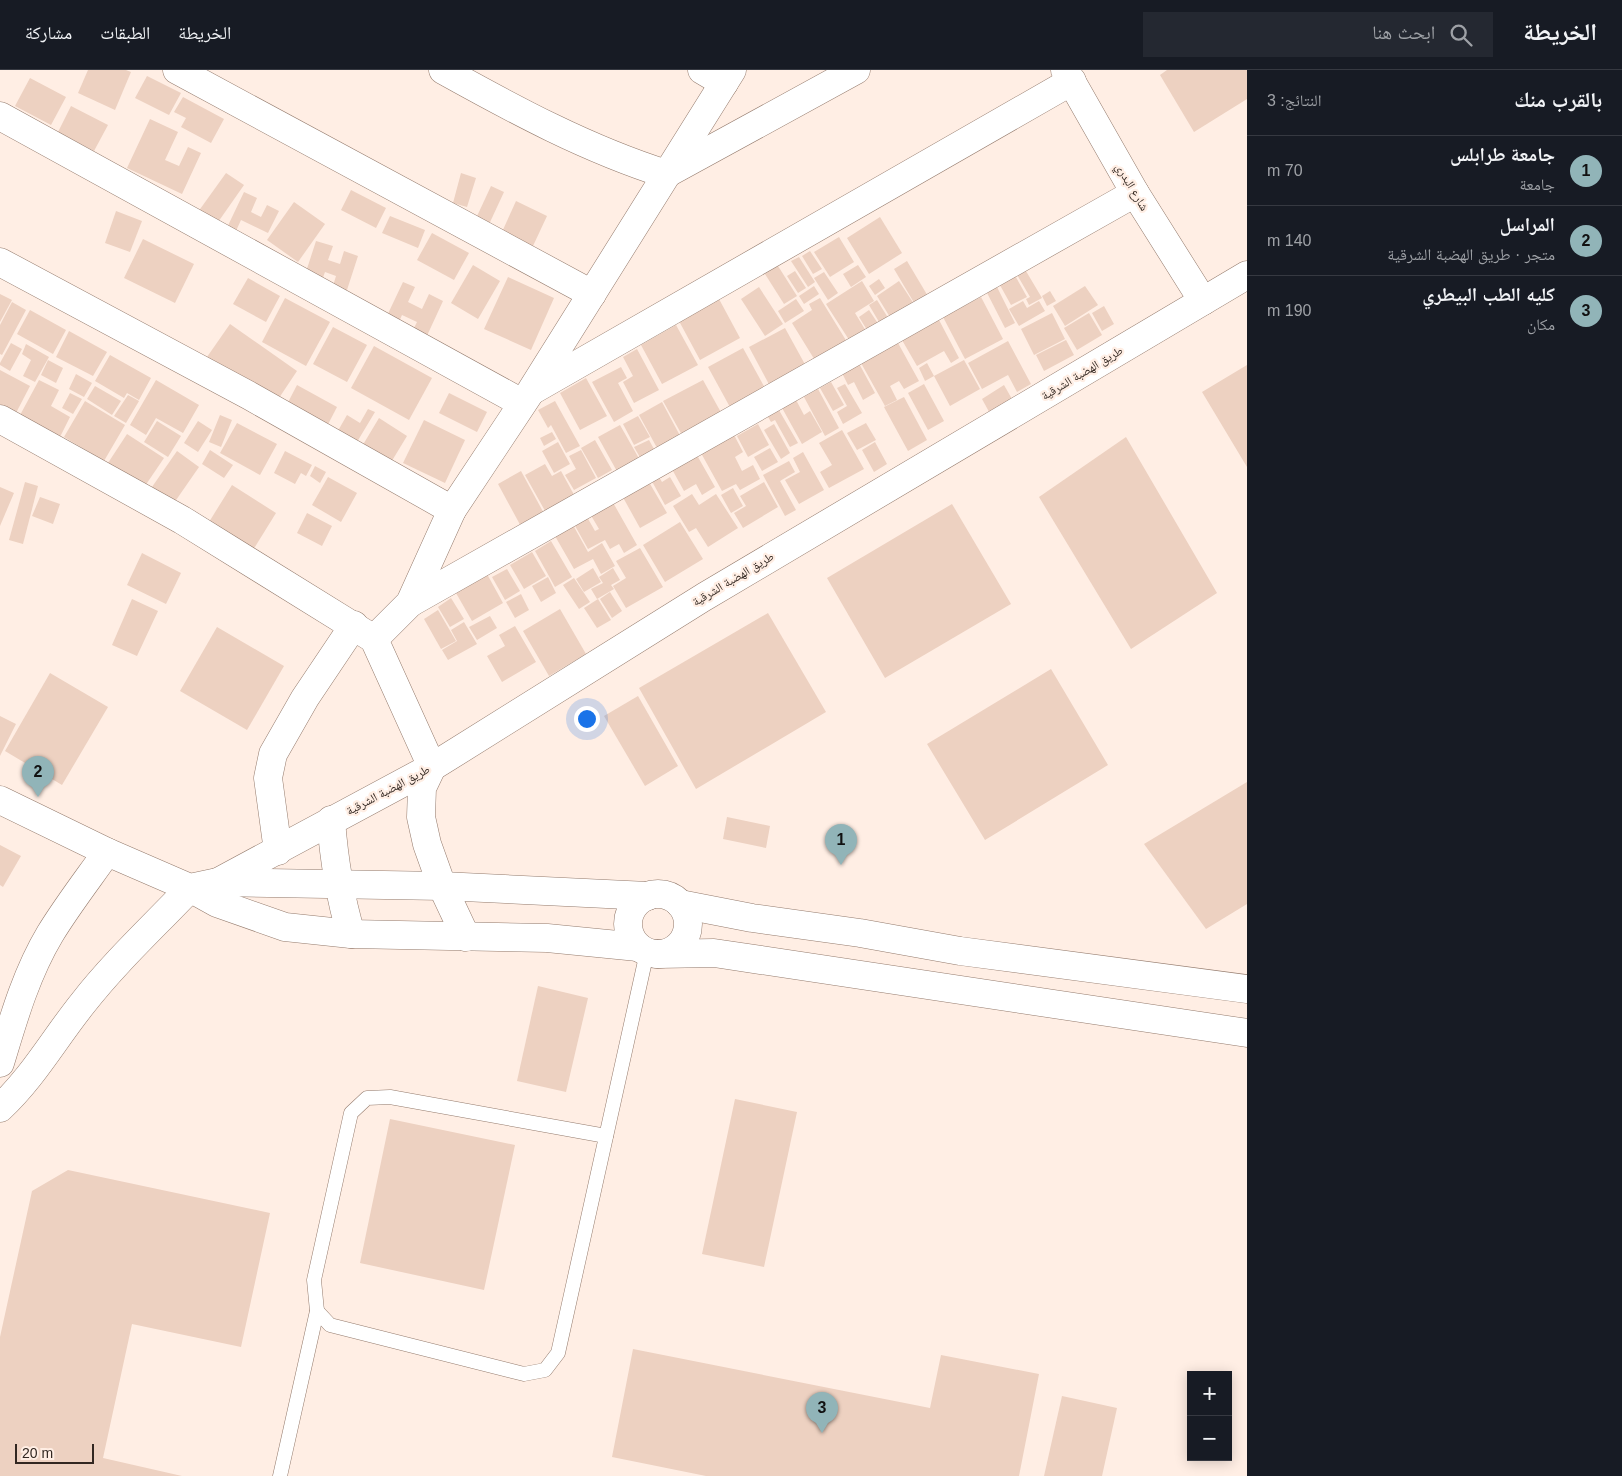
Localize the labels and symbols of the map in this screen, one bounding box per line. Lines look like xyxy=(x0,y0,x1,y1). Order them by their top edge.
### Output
street label: شارع البدري xyxy=(1110,161,1152,215)
street label: طريق الهضبة الشرقية xyxy=(1039,343,1125,403)
street label: طريق الهضبة الشرقية xyxy=(690,549,776,609)
your location xyxy=(574,706,600,732)
pin: 2 xyxy=(22,756,54,797)
street label: طريق الهضبة الشرقية xyxy=(344,762,432,818)
pin: 1 xyxy=(825,824,857,865)
pin: 3 xyxy=(806,1392,838,1433)
scale bar xyxy=(15,1441,94,1464)

